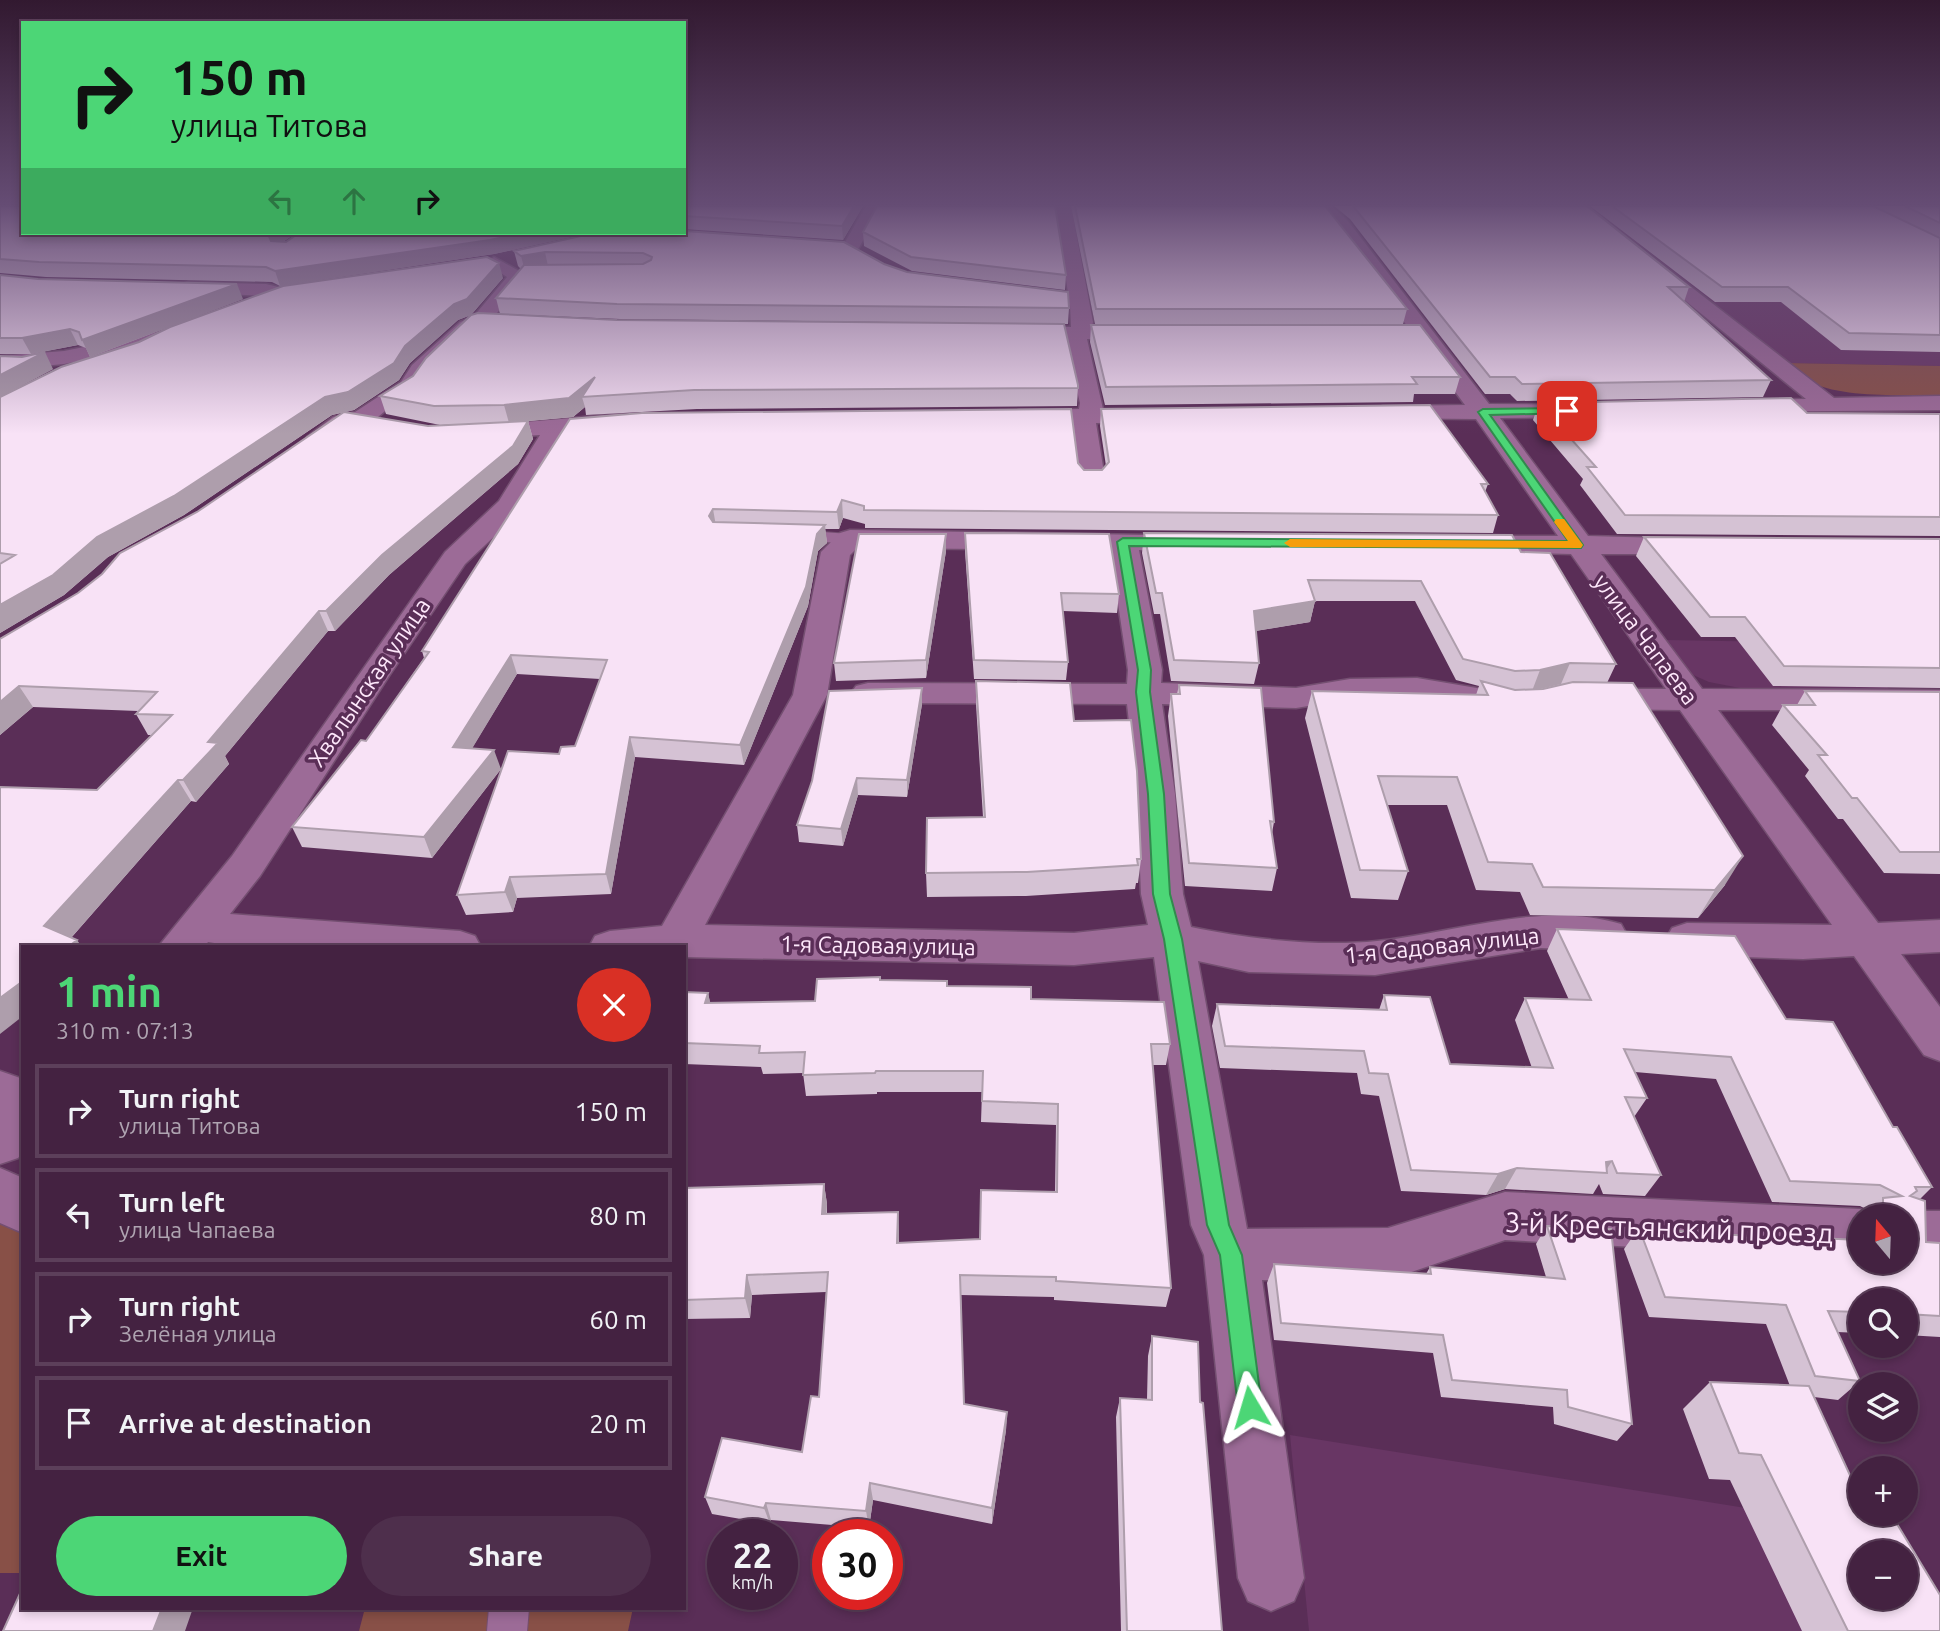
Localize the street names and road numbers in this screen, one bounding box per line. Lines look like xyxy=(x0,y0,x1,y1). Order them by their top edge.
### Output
street label: улица Чапаева xyxy=(1589,569,1703,709)
street label: Хвалынская улица xyxy=(303,593,435,771)
street label: 1-я Садовая улица xyxy=(1344,922,1540,968)
street label: 1-я Садовая улица xyxy=(780,931,976,959)
street label: 3-й Крестьянский проезд xyxy=(1504,1206,1834,1248)

